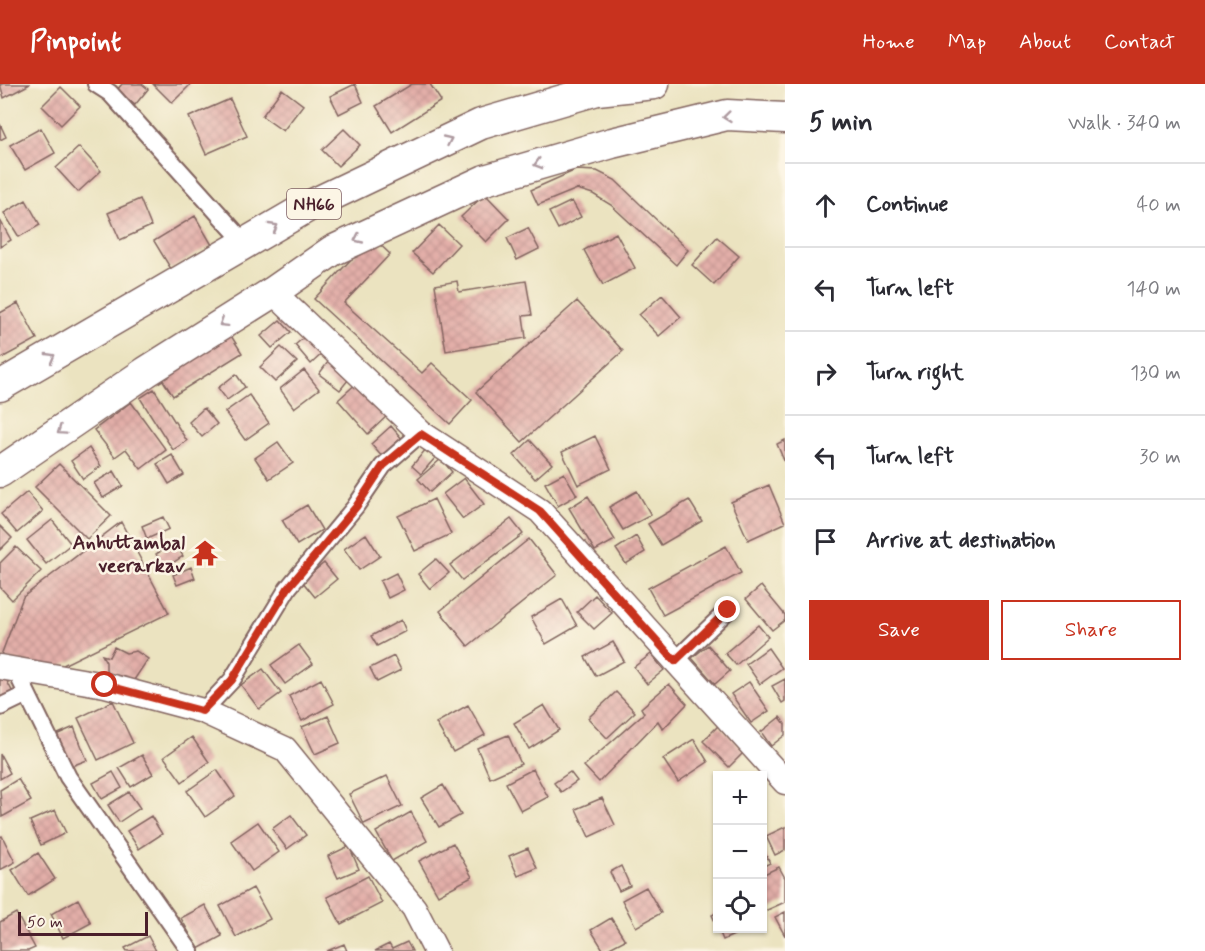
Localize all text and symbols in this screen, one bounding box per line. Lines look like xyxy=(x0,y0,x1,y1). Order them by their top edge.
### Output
text: Pinpoint xyxy=(30,24,121,61)
text: Home xyxy=(863,28,915,56)
text: Map xyxy=(948,28,986,56)
text: About xyxy=(1019,28,1071,56)
text: Contact xyxy=(1104,28,1175,56)
text: 5 min xyxy=(809,106,873,140)
one-way arrow xyxy=(722,110,731,123)
text: Walk · 340 m xyxy=(1068,110,1181,137)
one-way arrow xyxy=(442,135,453,147)
one-way arrow xyxy=(533,157,543,170)
road number: NH66 xyxy=(287,189,341,219)
icon: ahead xyxy=(809,189,842,222)
text: Continue xyxy=(866,191,948,219)
text: 40 m xyxy=(1137,192,1181,219)
one-way arrow xyxy=(267,222,278,234)
one-way arrow xyxy=(354,231,365,243)
icon: left xyxy=(809,273,842,306)
text: Turn left xyxy=(866,275,954,303)
text: 140 m xyxy=(1127,276,1181,303)
one-way arrow xyxy=(219,316,230,327)
one-way arrow xyxy=(45,353,55,364)
icon: right xyxy=(809,357,842,390)
text: Turn right xyxy=(866,359,964,387)
text: 130 m xyxy=(1130,360,1181,387)
one-way arrow xyxy=(56,424,67,435)
icon: left xyxy=(809,441,842,474)
text: Turn left xyxy=(866,443,954,471)
text: 30 m xyxy=(1139,444,1181,471)
icon: arrive xyxy=(809,525,842,558)
text: Arrive at destination xyxy=(866,527,1056,555)
place label: Anhuttambal veerarkav xyxy=(73,530,185,580)
temple icon: Anhuttambal veerarkav xyxy=(190,538,220,568)
route end xyxy=(714,596,740,622)
button: Save xyxy=(809,600,989,660)
button: Share xyxy=(1001,600,1181,660)
route start xyxy=(91,671,117,697)
map controls xyxy=(713,771,767,933)
button: + xyxy=(713,771,767,825)
button: − xyxy=(713,825,767,879)
button: locate xyxy=(713,879,767,933)
scale bar xyxy=(18,909,148,936)
text: 50 m xyxy=(27,912,63,933)

